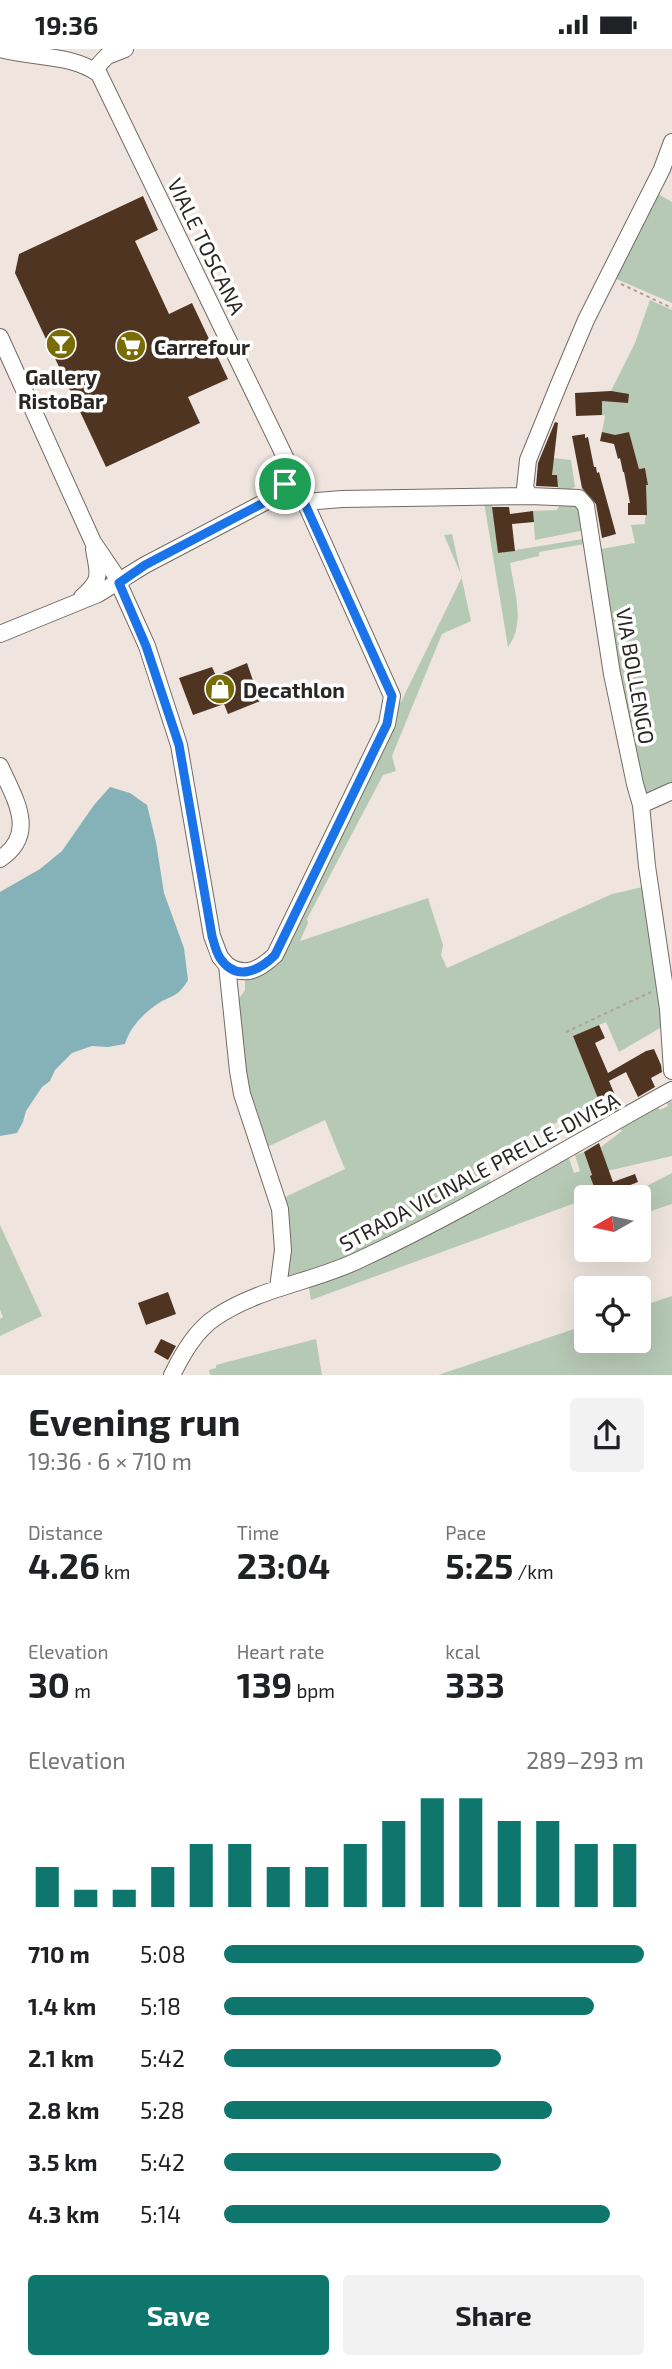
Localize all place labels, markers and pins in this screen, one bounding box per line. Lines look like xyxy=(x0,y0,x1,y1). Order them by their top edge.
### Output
bar icon: Gallery RistoBar xyxy=(44,327,78,361)
supermarket icon: Carrefour xyxy=(114,329,148,363)
place label: Carrefour xyxy=(154,334,250,359)
place label: Gallery RistoBar xyxy=(18,364,104,413)
pin xyxy=(255,454,315,514)
shop icon: Decathlon xyxy=(203,672,237,706)
place label: Decathlon xyxy=(243,677,345,702)

